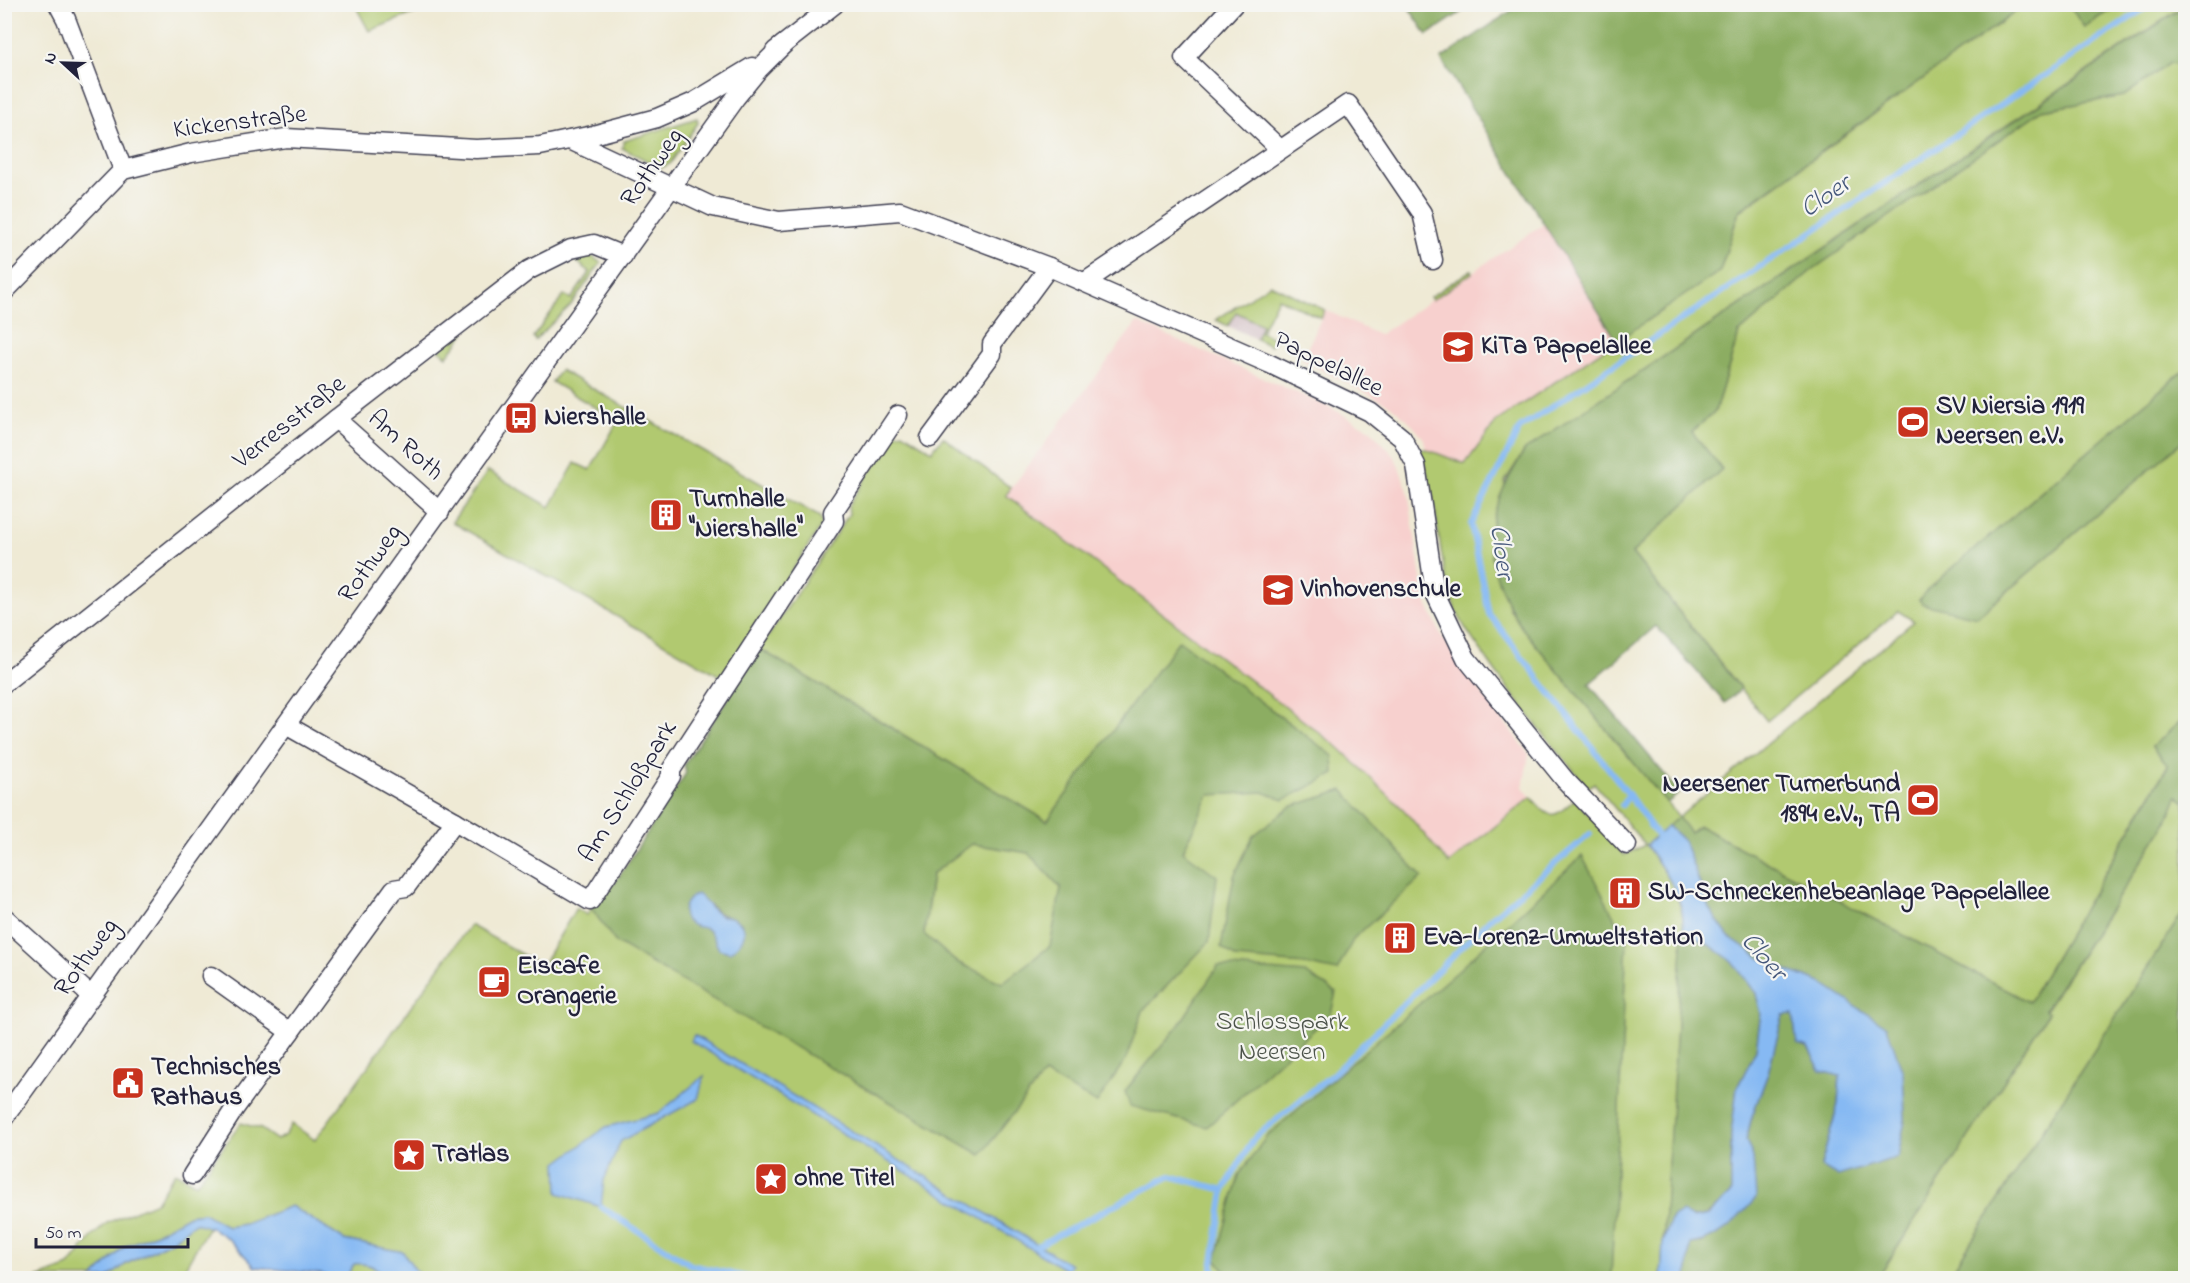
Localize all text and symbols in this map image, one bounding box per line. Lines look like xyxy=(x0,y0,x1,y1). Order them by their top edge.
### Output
north arrow xyxy=(33,33,93,93)
text: N xyxy=(38,48,64,68)
street label: Kickenstraße xyxy=(171,96,309,150)
street label: Rothweg xyxy=(612,120,694,216)
water label: Cloer xyxy=(1793,164,1862,228)
street label: Pappelallee xyxy=(1267,322,1390,408)
place label: KiTa Pappelallee xyxy=(1481,328,1653,366)
school or university icon: KiTa Pappelallee xyxy=(1440,329,1476,365)
street label: Verresstraße xyxy=(225,367,355,480)
place label: SV Niersia 1919 Neersen e.V. xyxy=(1936,388,2085,456)
place label: Niershalle xyxy=(544,399,647,437)
bus stop icon: Niershalle xyxy=(503,400,539,436)
street label: Am Roth xyxy=(358,401,452,491)
sports icon: SV Niersia 1919 Neersen e.V. xyxy=(1895,404,1931,440)
place label: Turnhalle "Niershalle" xyxy=(688,481,803,549)
building icon: Turnhalle "Niershalle" xyxy=(648,497,684,533)
street label: Rothweg xyxy=(329,517,413,611)
water label: Cloer xyxy=(1478,523,1524,585)
place label: Vinhovenschule xyxy=(1300,571,1462,609)
school or university icon: Vinhovenschule xyxy=(1260,572,1296,608)
street label: Am Schloßpark xyxy=(570,713,688,871)
place label: Neersener Turnerbund 1894 e.V., TA xyxy=(1663,766,1900,834)
sports icon: Neersener Turnerbund 1894 e.V., TA xyxy=(1905,782,1941,818)
place label: SW-Schneckenhebeanlage Pappelallee xyxy=(1648,874,2051,913)
building icon: SW-Schneckenhebeanlage Pappelallee xyxy=(1607,875,1643,911)
street label: Rothweg xyxy=(45,911,129,1005)
place label: Eva-Lorenz-Umweltstation xyxy=(1423,919,1703,957)
building icon: Eva-Lorenz-Umweltstation xyxy=(1382,920,1418,956)
water label: Cloer xyxy=(1731,924,1798,993)
place label: Eiscafe Orangerie xyxy=(517,948,618,1017)
cafe icon: Eiscafe Orangerie xyxy=(476,964,512,1000)
park label: Schlosspark Neersen xyxy=(1216,1004,1349,1072)
place label: Technisches Rathaus xyxy=(151,1049,281,1117)
public building icon: Technisches Rathaus xyxy=(110,1065,146,1101)
place label: Tratlas xyxy=(432,1136,509,1174)
place icon: Tratlas xyxy=(391,1137,427,1173)
place label: ohne Titel xyxy=(794,1160,894,1198)
place icon: ohne Titel xyxy=(753,1161,789,1197)
scale bar xyxy=(36,1211,188,1249)
text: 50 m xyxy=(45,1221,82,1247)

